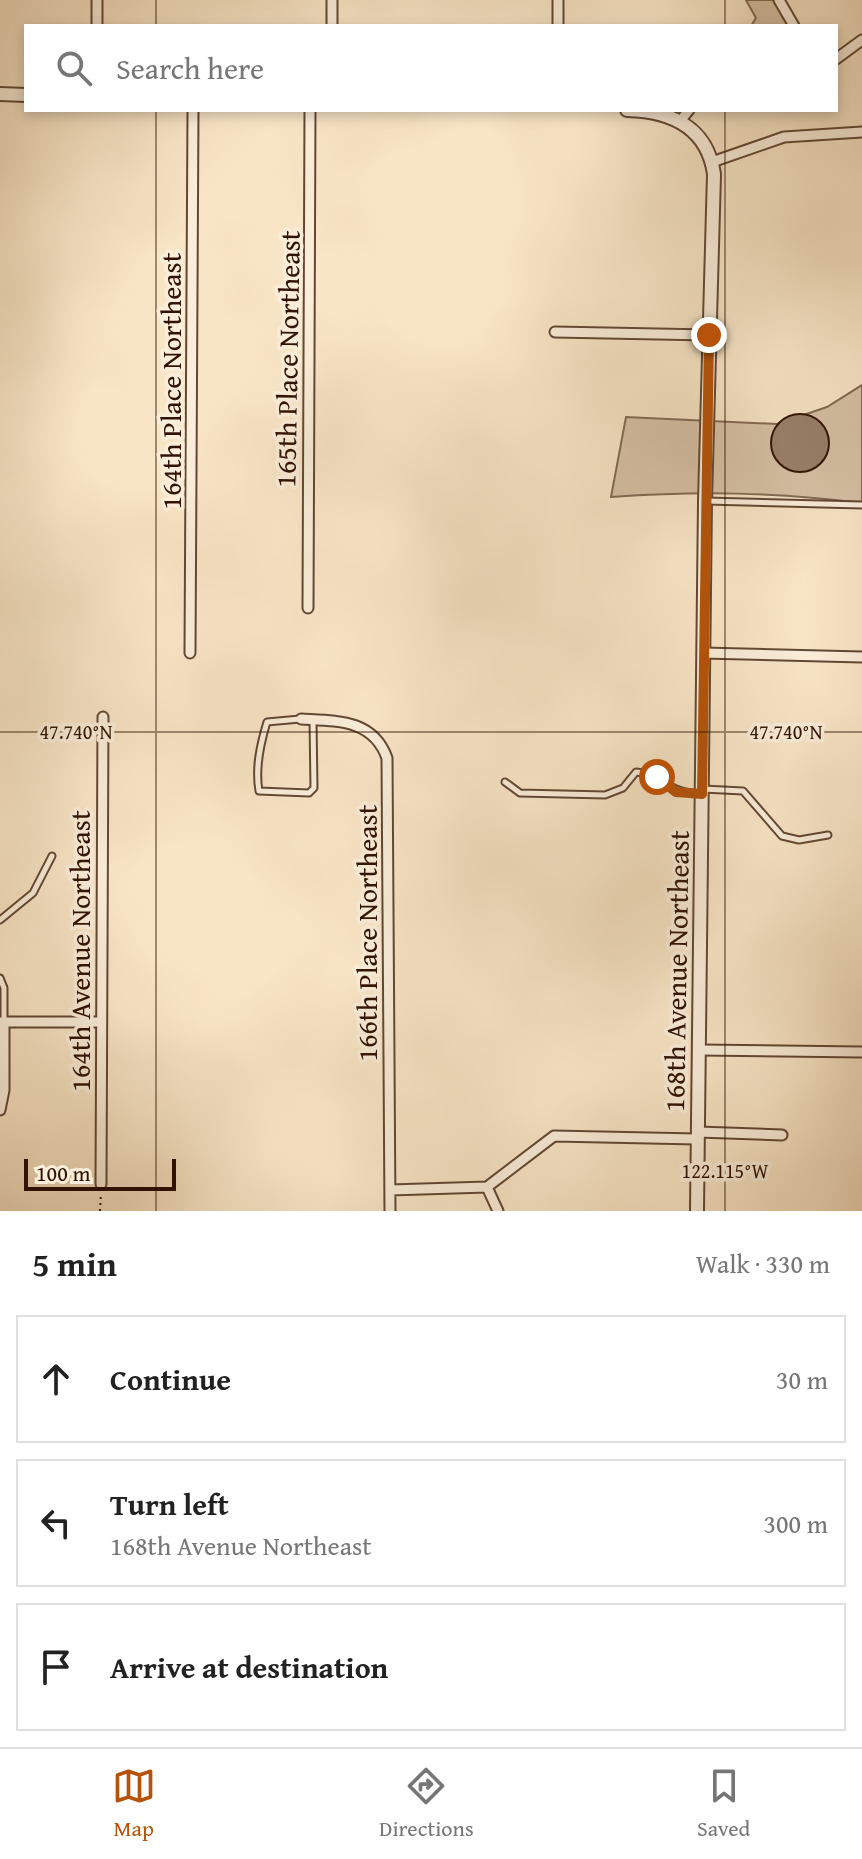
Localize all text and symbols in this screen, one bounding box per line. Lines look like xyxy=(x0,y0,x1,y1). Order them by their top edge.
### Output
search box xyxy=(24,24,838,112)
icon: search xyxy=(52,46,96,90)
text: Search here xyxy=(116,46,264,90)
street label: 165th Place Northeast xyxy=(264,230,310,488)
street label: 164th Place Northeast xyxy=(150,252,191,510)
route end xyxy=(691,317,727,353)
text: 47.740°N xyxy=(39,717,113,746)
text: 47.740°N xyxy=(749,717,823,746)
route start xyxy=(639,759,675,795)
street label: 166th Place Northeast xyxy=(346,804,387,1062)
street label: 164th Avenue Northeast xyxy=(59,810,100,1092)
street label: 168th Avenue Northeast xyxy=(653,830,699,1112)
scale bar xyxy=(24,1155,176,1191)
text: 122.115°W xyxy=(682,1156,768,1185)
text: 100 m xyxy=(36,1157,91,1189)
text: 5 min xyxy=(32,1239,117,1288)
text: Walk · 330 m xyxy=(696,1244,830,1283)
icon: ahead xyxy=(34,1357,78,1401)
text: Continue xyxy=(110,1357,231,1401)
text: 30 m xyxy=(776,1360,828,1399)
text: Turn left xyxy=(110,1482,229,1526)
icon: left xyxy=(34,1501,78,1545)
text: 300 m xyxy=(763,1504,828,1543)
text: 168th Avenue Northeast xyxy=(110,1526,371,1565)
icon: arrive xyxy=(34,1645,78,1689)
text: Arrive at destination xyxy=(110,1645,388,1689)
tab: Map xyxy=(112,1764,156,1844)
tab: Directions xyxy=(379,1764,474,1844)
tab: Saved xyxy=(697,1764,750,1844)

